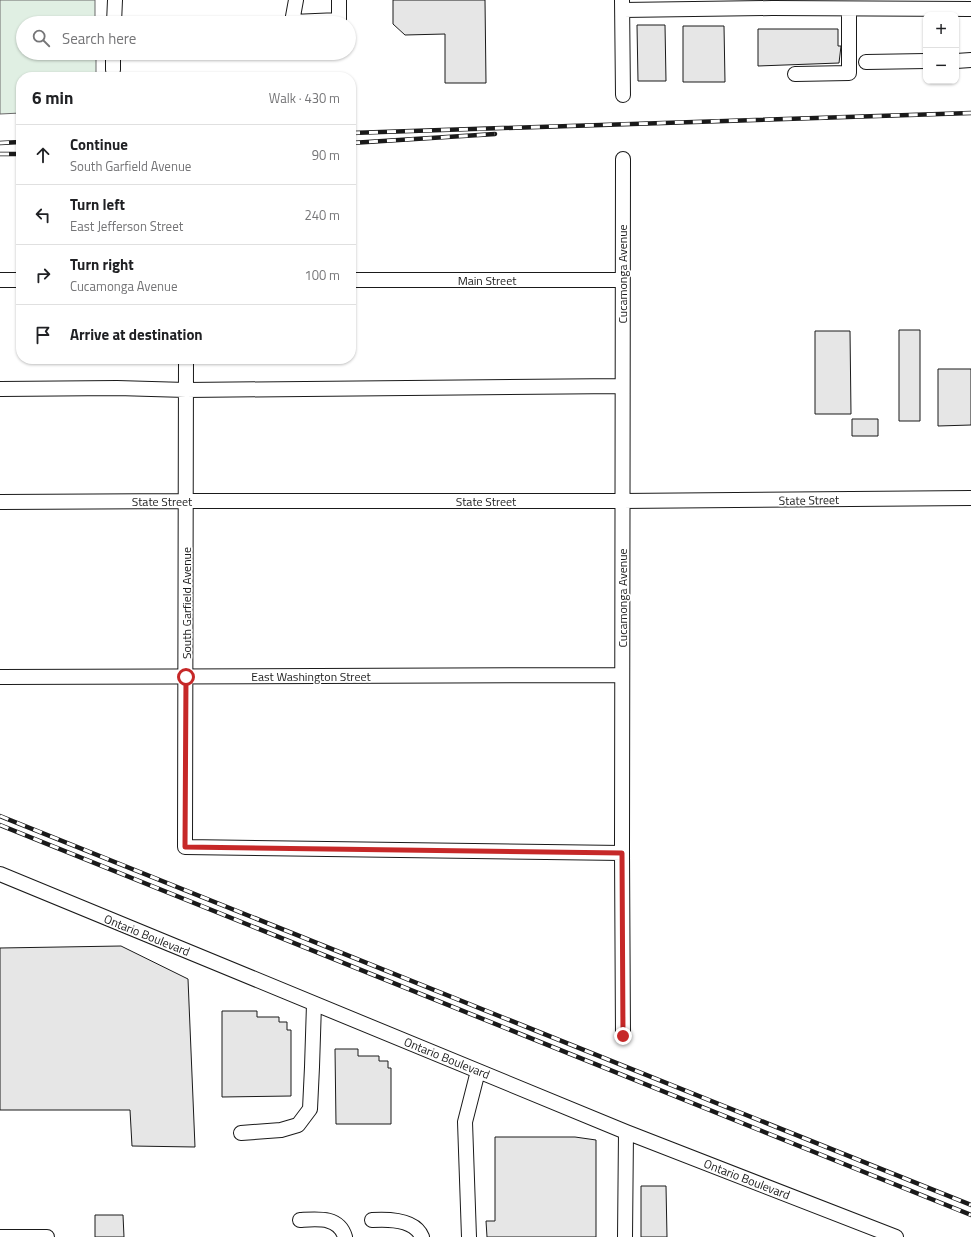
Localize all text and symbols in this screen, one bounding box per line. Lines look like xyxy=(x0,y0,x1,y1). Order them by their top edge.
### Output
map controls xyxy=(923,12,959,84)
button: + xyxy=(923,12,959,48)
search box xyxy=(16,16,356,60)
icon: search xyxy=(30,27,52,49)
text: Search here xyxy=(62,27,136,50)
button: − xyxy=(923,48,959,84)
text: 6 min xyxy=(32,85,73,111)
text: Walk · 430 m xyxy=(269,88,340,108)
text: Continue xyxy=(70,133,128,156)
icon: ahead xyxy=(32,144,54,166)
text: 90 m xyxy=(312,145,340,165)
text: South Garfield Avenue xyxy=(70,156,191,176)
text: Turn left xyxy=(70,193,125,216)
icon: left xyxy=(32,204,54,226)
text: 240 m xyxy=(304,205,340,225)
text: East Jefferson Street xyxy=(70,216,183,236)
street label: Cucamonga Avenue xyxy=(613,224,632,324)
text: Turn right xyxy=(70,253,134,276)
icon: right xyxy=(32,264,54,286)
text: 100 m xyxy=(304,265,340,285)
street label: Main Street xyxy=(458,271,517,290)
text: Cucamonga Avenue xyxy=(70,276,177,296)
text: Arrive at destination xyxy=(70,323,203,346)
icon: arrive xyxy=(32,324,54,346)
street label: State Street xyxy=(779,490,840,510)
street label: State Street xyxy=(132,492,193,511)
street label: State Street xyxy=(456,492,517,511)
street label: South Garfield Avenue xyxy=(177,547,196,659)
street label: Cucamonga Avenue xyxy=(613,548,632,648)
street label: East Washington Street xyxy=(251,667,371,686)
route start xyxy=(177,668,195,686)
street label: Ontario Boulevard xyxy=(101,909,193,961)
route end xyxy=(614,1027,632,1045)
street label: Ontario Boulevard xyxy=(401,1032,493,1084)
street label: Ontario Boulevard xyxy=(701,1154,793,1204)

